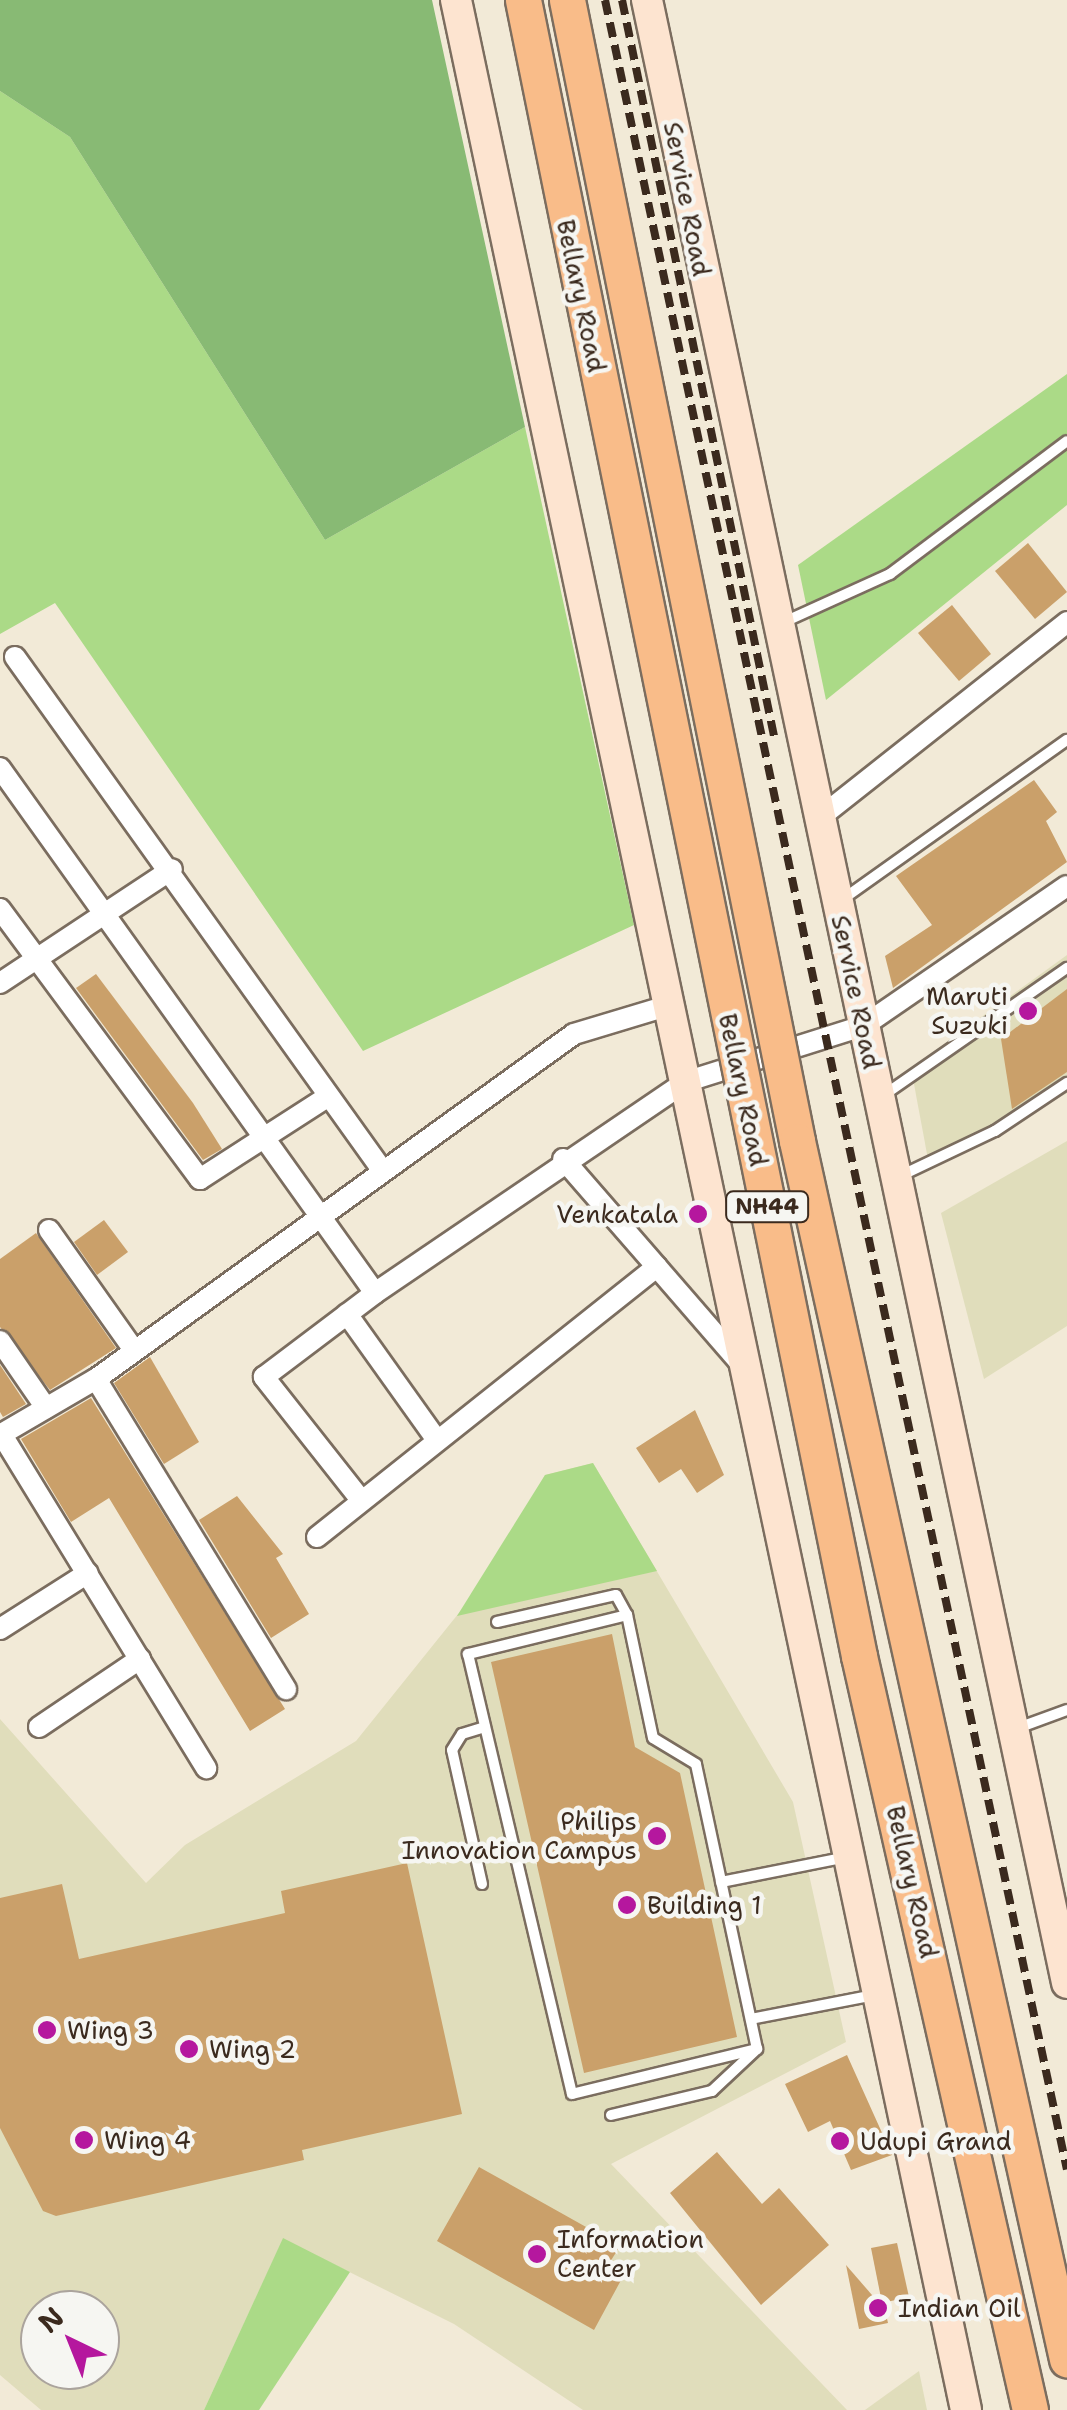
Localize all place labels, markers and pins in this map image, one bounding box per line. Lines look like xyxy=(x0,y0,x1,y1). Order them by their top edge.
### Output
place label: Maruti Suzuki xyxy=(926,982,1008,1041)
marker: Maruti Suzuki xyxy=(1017,1000,1039,1022)
place label: Venkatala xyxy=(556,1199,678,1229)
marker: Venkatala xyxy=(687,1203,709,1225)
place label: Philips Innovation Campus xyxy=(402,1807,637,1866)
marker: Philips Innovation Campus xyxy=(646,1825,668,1847)
place label: Building 1 xyxy=(647,1890,762,1920)
marker: Building 1 xyxy=(616,1894,638,1916)
place label: Wing 3 xyxy=(67,2015,154,2045)
marker: Wing 3 xyxy=(36,2019,58,2041)
place label: Wing 2 xyxy=(209,2034,296,2064)
marker: Wing 2 xyxy=(178,2038,200,2060)
place label: Wing 4 xyxy=(104,2125,191,2155)
place label: Udupi Grand xyxy=(860,2126,1012,2156)
marker: Wing 4 xyxy=(73,2129,95,2151)
marker: Udupi Grand xyxy=(829,2130,851,2152)
place label: Information Center xyxy=(557,2225,704,2284)
marker: Information Center xyxy=(526,2243,548,2265)
place label: Indian Oil xyxy=(898,2293,1021,2323)
marker: Indian Oil xyxy=(867,2297,889,2319)

